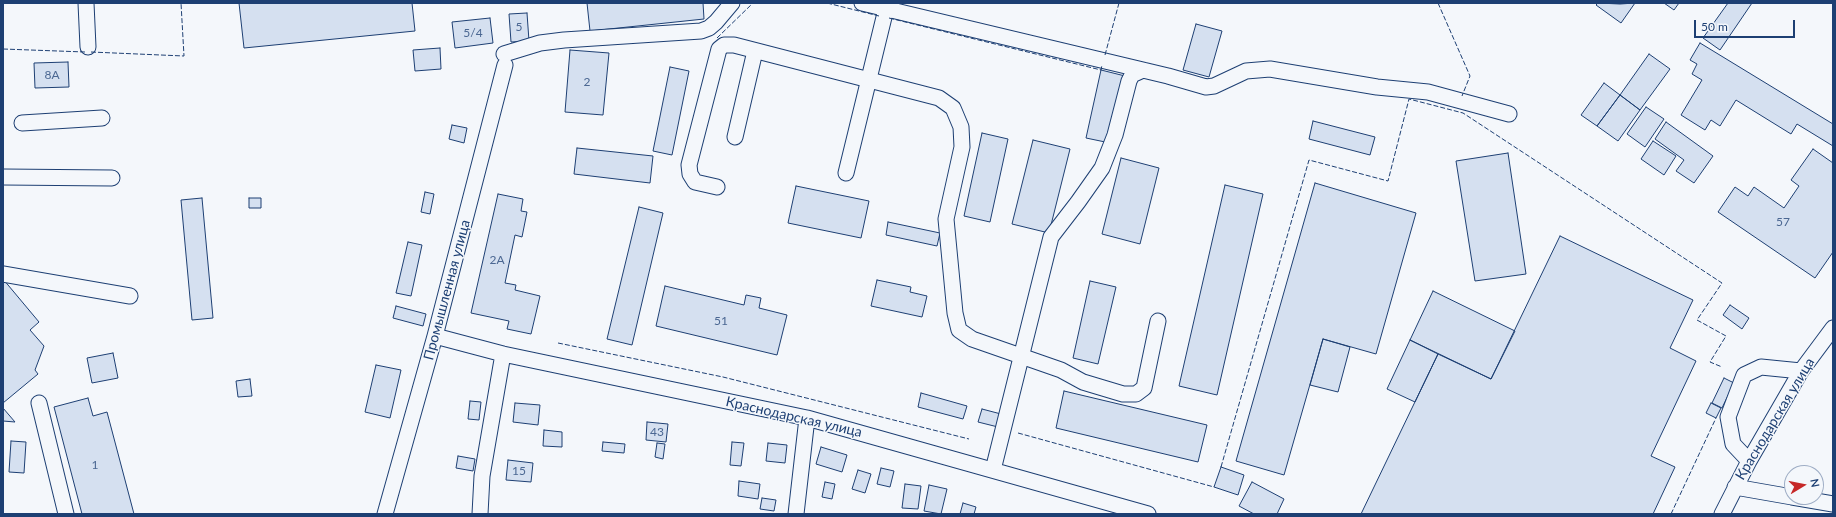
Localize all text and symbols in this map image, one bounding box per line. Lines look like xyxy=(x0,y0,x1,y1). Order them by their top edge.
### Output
scale bar xyxy=(1696,12,1797,38)
text: 50 m xyxy=(1701,19,1728,34)
house number: 5 xyxy=(516,20,522,34)
house number: 5/4 xyxy=(463,26,483,40)
house number: 8А xyxy=(44,68,60,82)
house number: 2 xyxy=(584,75,590,89)
house number: 57 xyxy=(1776,215,1790,229)
street label: Промышленная улица xyxy=(420,218,474,362)
house number: 2А xyxy=(489,253,505,267)
house number: 51 xyxy=(714,314,728,328)
street label: Краснодарская улица xyxy=(1732,355,1818,483)
street label: Краснодарская улица xyxy=(724,393,864,441)
house number: 43 xyxy=(650,425,664,439)
house number: 1 xyxy=(92,458,98,472)
house number: 15 xyxy=(512,464,526,478)
north arrow xyxy=(1784,465,1824,505)
text: N xyxy=(1808,478,1822,488)

